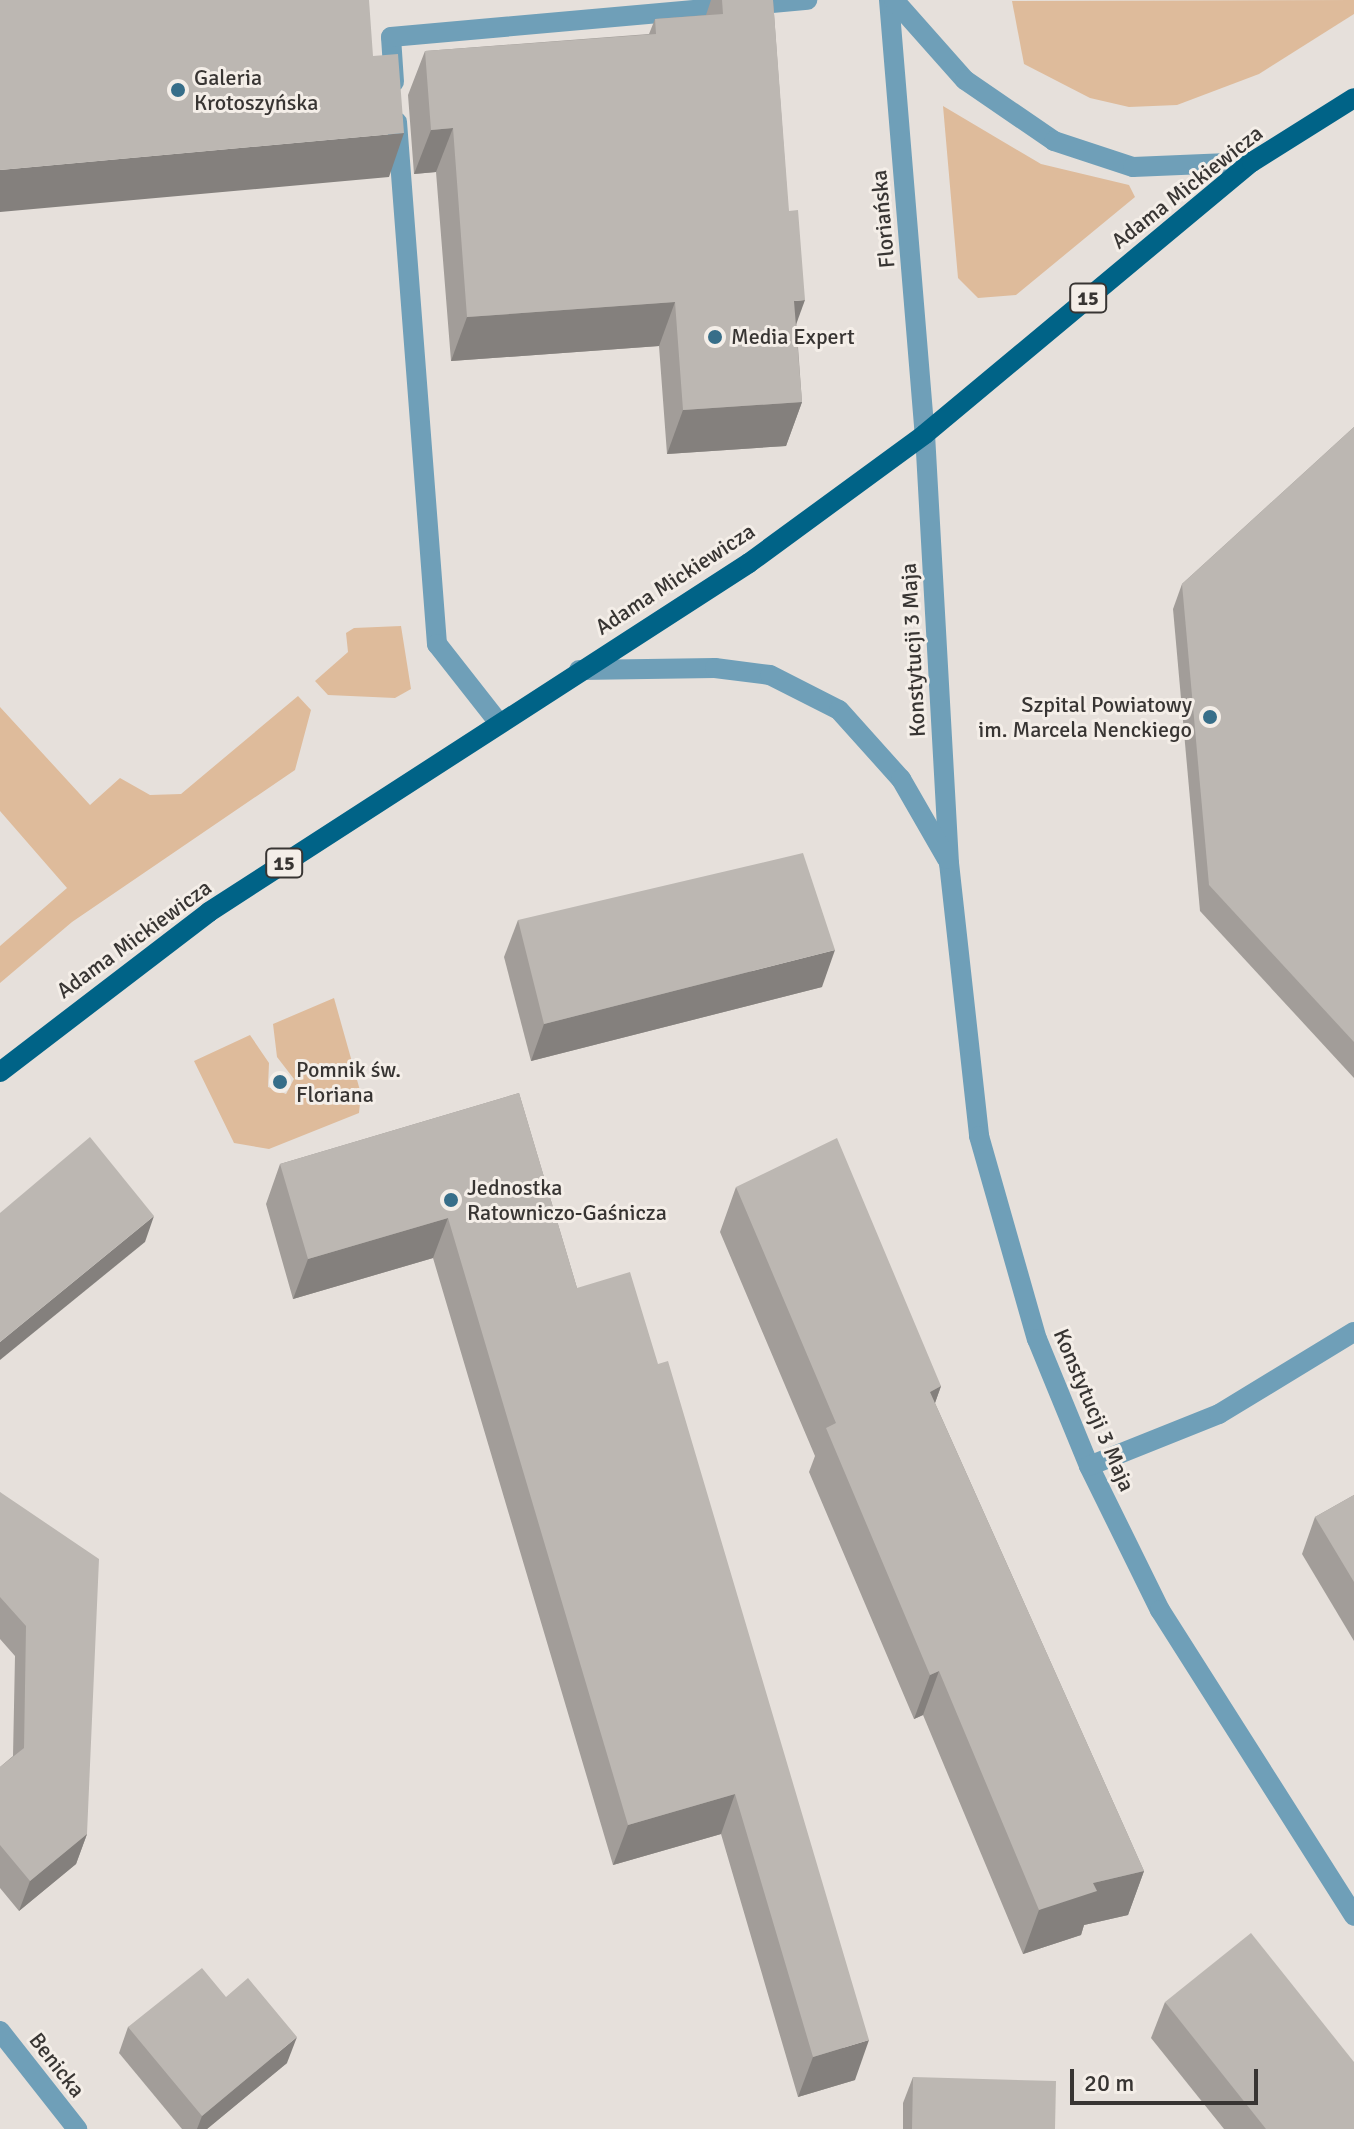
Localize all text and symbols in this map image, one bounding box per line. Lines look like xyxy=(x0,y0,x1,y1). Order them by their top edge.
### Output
place label: Galeria Krotoszyńska xyxy=(194,64,319,116)
marker: Galeria Krotoszyńska xyxy=(169,81,187,99)
street label: Adama Mickiewicza xyxy=(1106,120,1268,254)
street label: Floriańska xyxy=(866,169,900,269)
road number: 15 xyxy=(1068,282,1108,314)
place label: Media Expert xyxy=(731,324,855,350)
marker: Media Expert xyxy=(706,328,724,346)
street label: Adama Mickiewicza xyxy=(590,518,760,640)
street label: Konstytucji 3 Maja xyxy=(895,562,931,738)
place label: Szpital Powiatowy im. Marcela Nenckiego xyxy=(978,691,1192,742)
marker: Szpital Powiatowy im. Marcela Nenckiego xyxy=(1199,706,1221,728)
road number: 15 xyxy=(264,847,304,879)
street label: Adama Mickiewicza xyxy=(51,874,217,1004)
place label: Pomnik św. Floriana xyxy=(296,1056,401,1108)
marker: Pomnik św. Floriana xyxy=(271,1073,289,1091)
place label: Jednostka Ratowniczo-Gaśnicza xyxy=(467,1174,667,1226)
marker: Jednostka Ratowniczo-Gaśnicza xyxy=(442,1191,460,1209)
street label: Konstytucji 3 Maja xyxy=(1048,1325,1140,1495)
street label: Benicka xyxy=(24,2027,90,2103)
scale bar xyxy=(1074,2053,1262,2103)
text: 20 m xyxy=(1084,2068,1134,2098)

